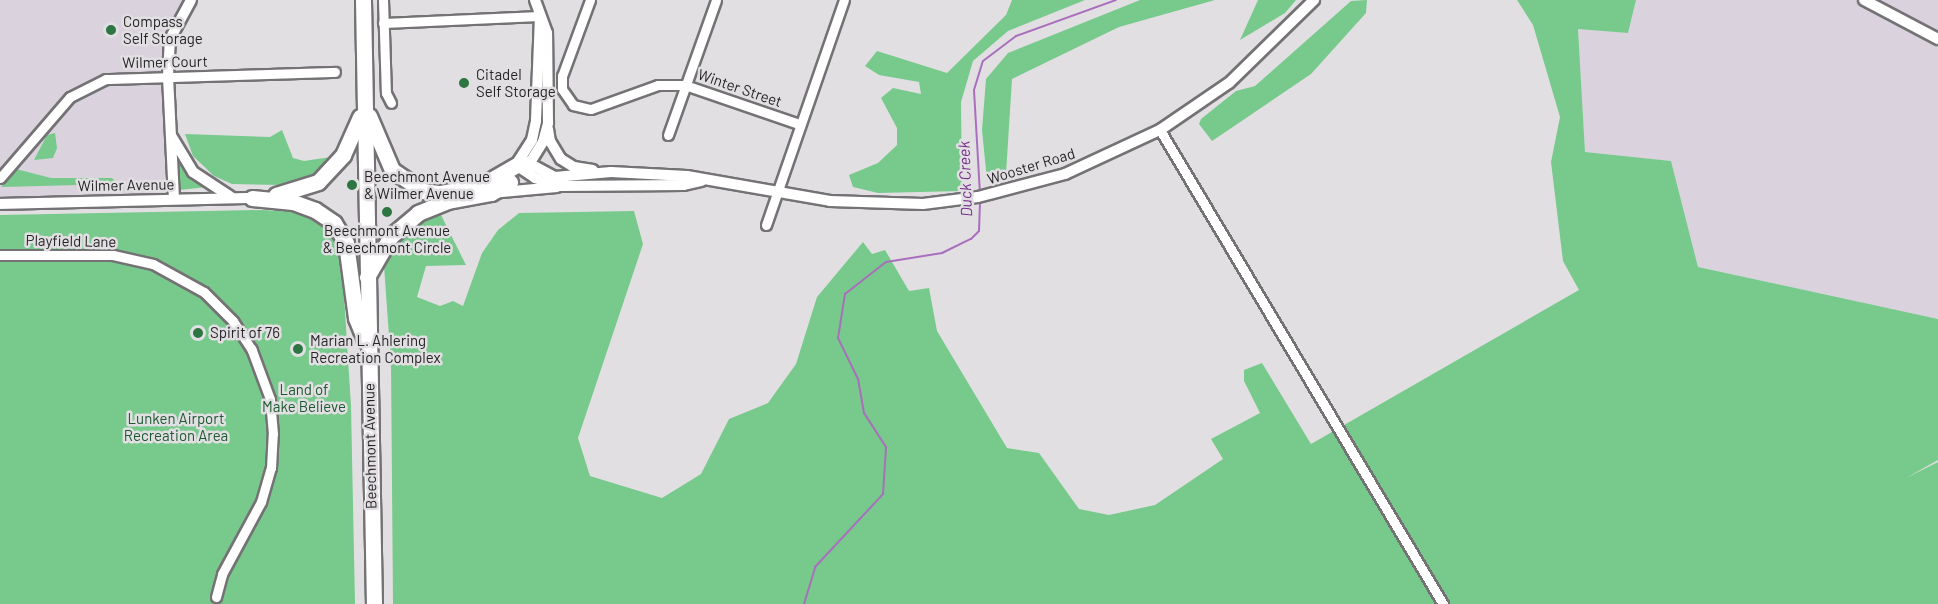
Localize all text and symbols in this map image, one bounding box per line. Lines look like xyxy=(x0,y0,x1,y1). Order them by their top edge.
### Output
place label: Compass Self Storage xyxy=(123,12,203,47)
marker: Compass Self Storage xyxy=(104,23,118,37)
street label: Wilmer Court xyxy=(122,52,208,72)
place label: Citadel Self Storage xyxy=(476,65,556,100)
street label: Winter Street xyxy=(696,65,784,111)
marker: Citadel Self Storage xyxy=(457,76,471,90)
water label: Duck Creek xyxy=(954,141,976,217)
street label: Wooster Road xyxy=(985,144,1077,188)
place label: Beechmont Avenue & Wilmer Avenue xyxy=(364,167,490,202)
street label: Wilmer Avenue xyxy=(77,175,175,195)
marker: Beechmont Avenue & Wilmer Avenue xyxy=(345,178,359,192)
marker: Beechmont Avenue & Beechmont Circle xyxy=(380,205,394,219)
place label: Beechmont Avenue & Beechmont Circle xyxy=(323,221,451,256)
street label: Playfield Lane xyxy=(25,231,117,251)
place label: Spirit of 76 xyxy=(210,324,280,342)
marker: Spirit of 76 xyxy=(191,326,205,340)
place label: Marian L. Ahlering Recreation Complex xyxy=(310,331,441,366)
marker: Marian L. Ahlering Recreation Complex xyxy=(291,342,305,356)
park label: Land of Make Believe xyxy=(262,380,346,415)
street label: Beechmont Avenue xyxy=(360,383,380,509)
park label: Lunken Airport Recreation Area xyxy=(124,409,228,444)

